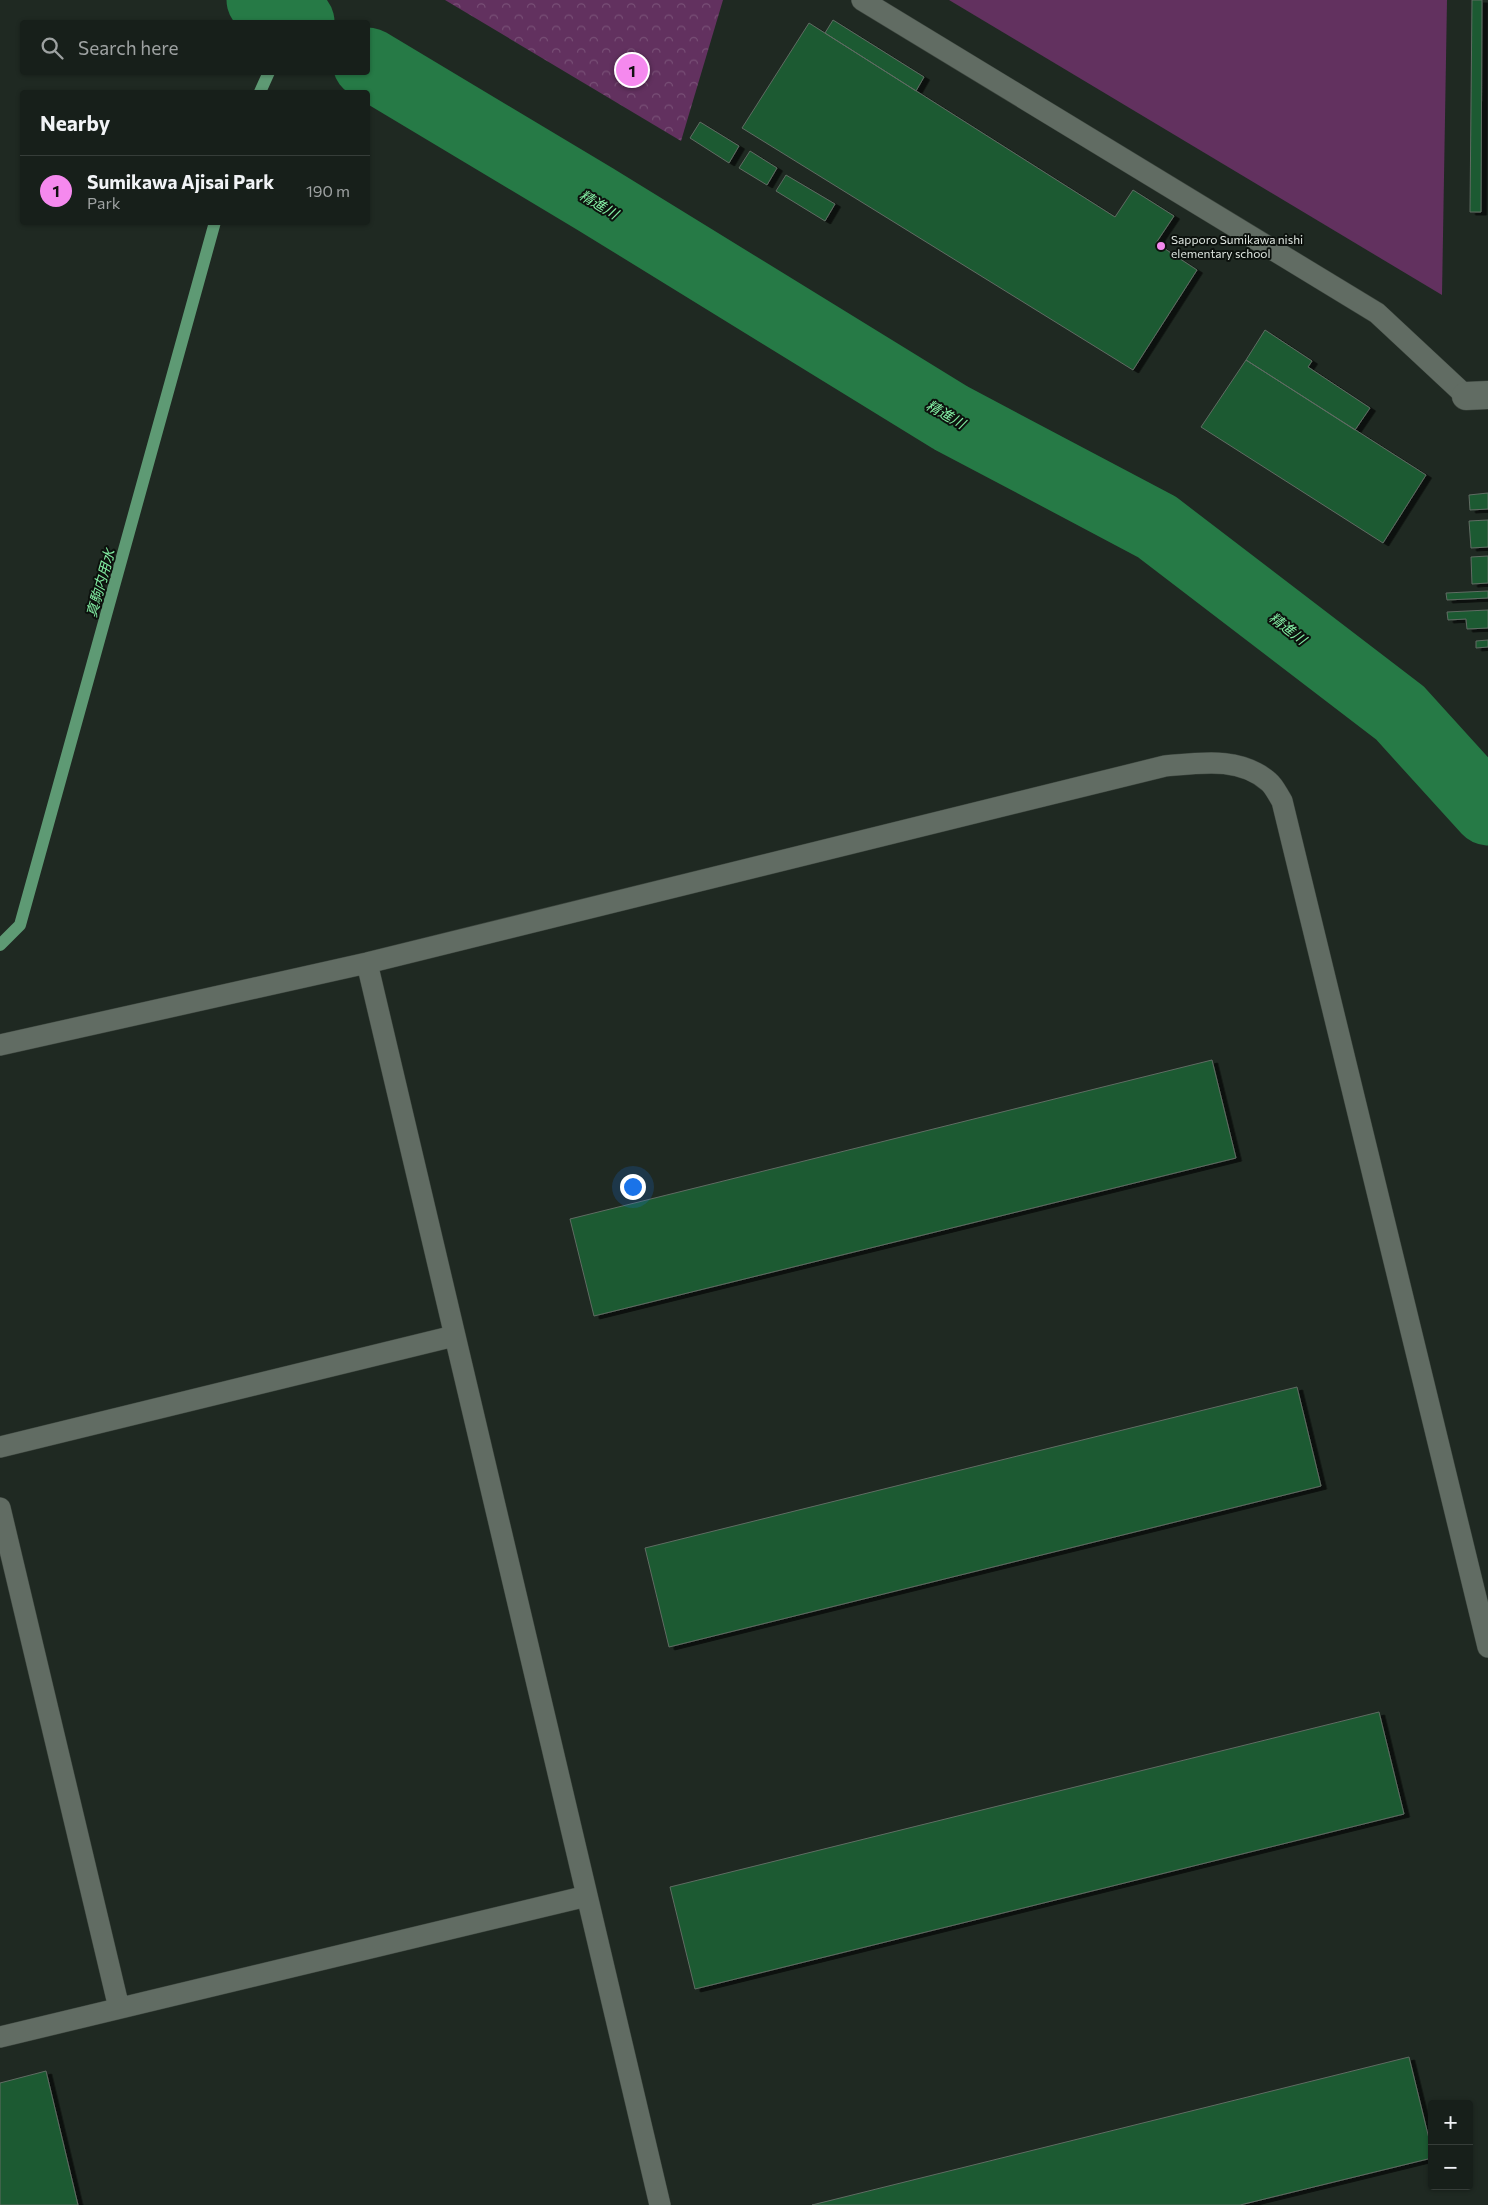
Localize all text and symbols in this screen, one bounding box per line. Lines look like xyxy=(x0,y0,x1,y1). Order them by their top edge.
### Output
search box xyxy=(20,20,370,75)
icon: search xyxy=(38,34,66,62)
text: Search here xyxy=(78,36,178,59)
pin: 1 xyxy=(616,51,648,89)
text: Nearby xyxy=(40,110,110,135)
text: Sumikawa Ajisai Park xyxy=(87,170,274,193)
text: 1 xyxy=(52,181,60,200)
text: 190 m xyxy=(306,181,350,200)
water label: 精進川 xyxy=(577,186,623,223)
text: Park xyxy=(87,193,120,212)
place label: Sapporo Sumikawa nishi elementary school xyxy=(1171,232,1303,260)
marker: Sapporo Sumikawa nishi elementary school xyxy=(1155,240,1167,252)
water label: 精進川 xyxy=(924,396,970,433)
water label: 真駒内用水 xyxy=(82,545,118,619)
water label: 精進川 xyxy=(1266,608,1311,649)
your location xyxy=(620,1174,646,1200)
map controls xyxy=(1428,2100,1473,2190)
button: + xyxy=(1428,2100,1473,2145)
button: − xyxy=(1428,2145,1473,2190)

